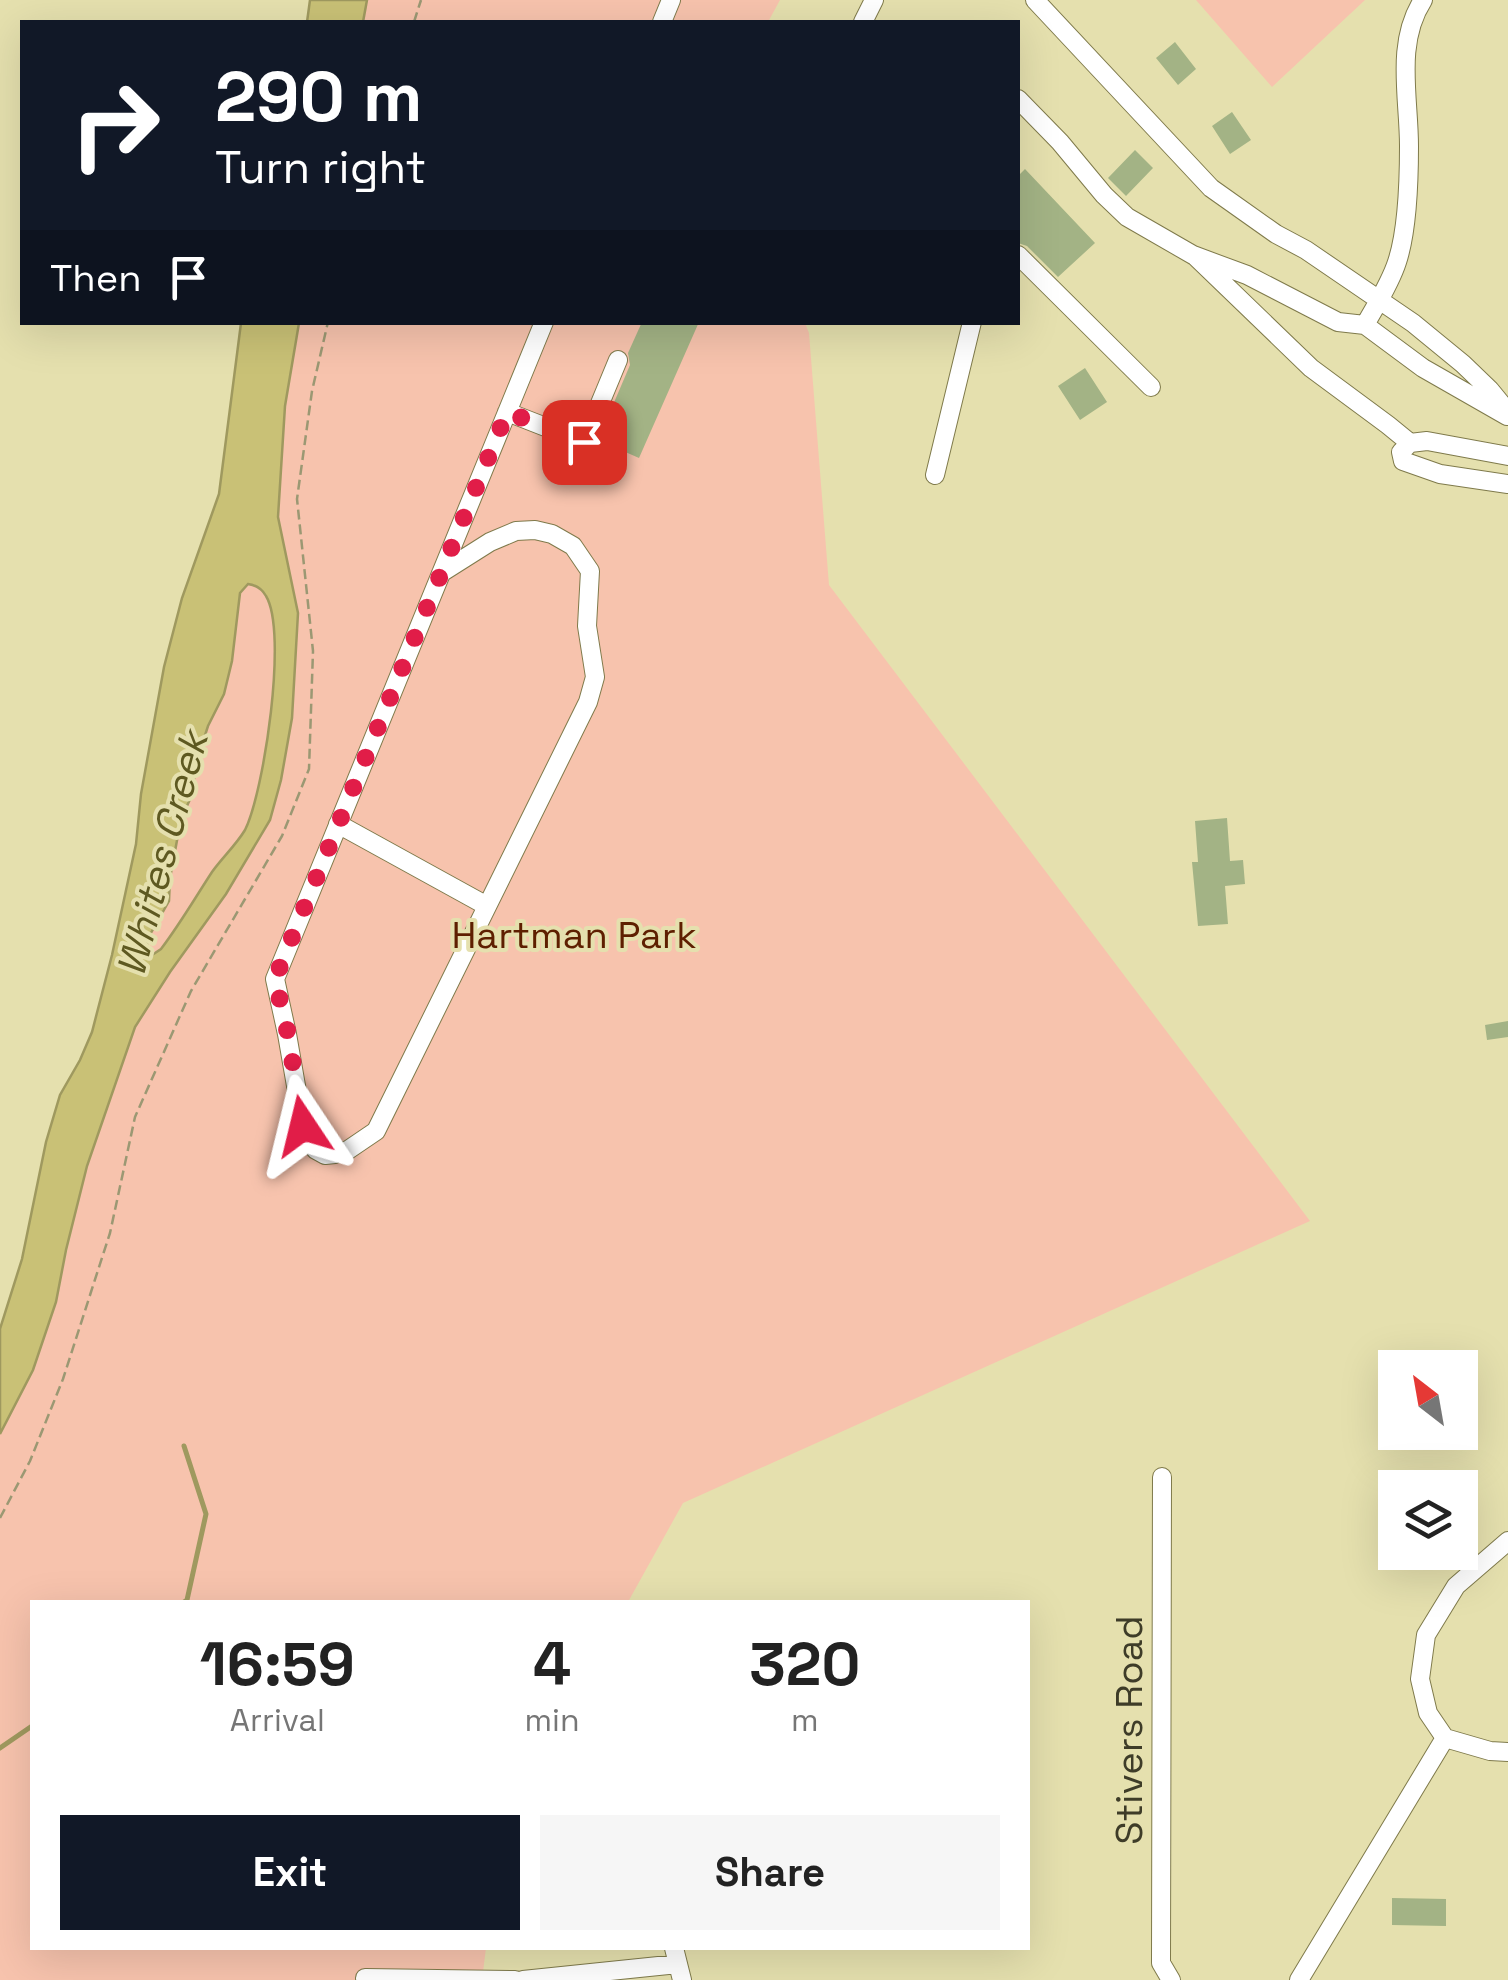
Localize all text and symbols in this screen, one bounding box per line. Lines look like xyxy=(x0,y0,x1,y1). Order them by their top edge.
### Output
text: 290 m xyxy=(215,52,422,141)
icon: right xyxy=(50,60,180,190)
text: Turn right xyxy=(215,139,426,196)
icon: arrive xyxy=(161,250,216,305)
text: Then xyxy=(50,254,141,302)
pin xyxy=(542,400,627,485)
icon: arrive xyxy=(557,415,612,470)
water label: Whites Creek xyxy=(105,722,221,982)
park label: Hartman Park xyxy=(451,911,697,959)
position arrow xyxy=(251,1074,355,1178)
north arrow xyxy=(1378,1350,1478,1450)
map controls xyxy=(1378,1350,1478,1570)
button: layers xyxy=(1378,1470,1478,1570)
street label: Stivers Road xyxy=(1105,1615,1153,1845)
text: 16:59 xyxy=(200,1626,355,1703)
text: 4 xyxy=(533,1626,571,1703)
text: 320 xyxy=(749,1626,860,1703)
text: Arrival xyxy=(230,1700,325,1740)
text: min xyxy=(525,1700,580,1740)
text: m xyxy=(791,1700,819,1740)
button: Exit xyxy=(60,1815,520,1930)
button: Share xyxy=(540,1815,1000,1930)

